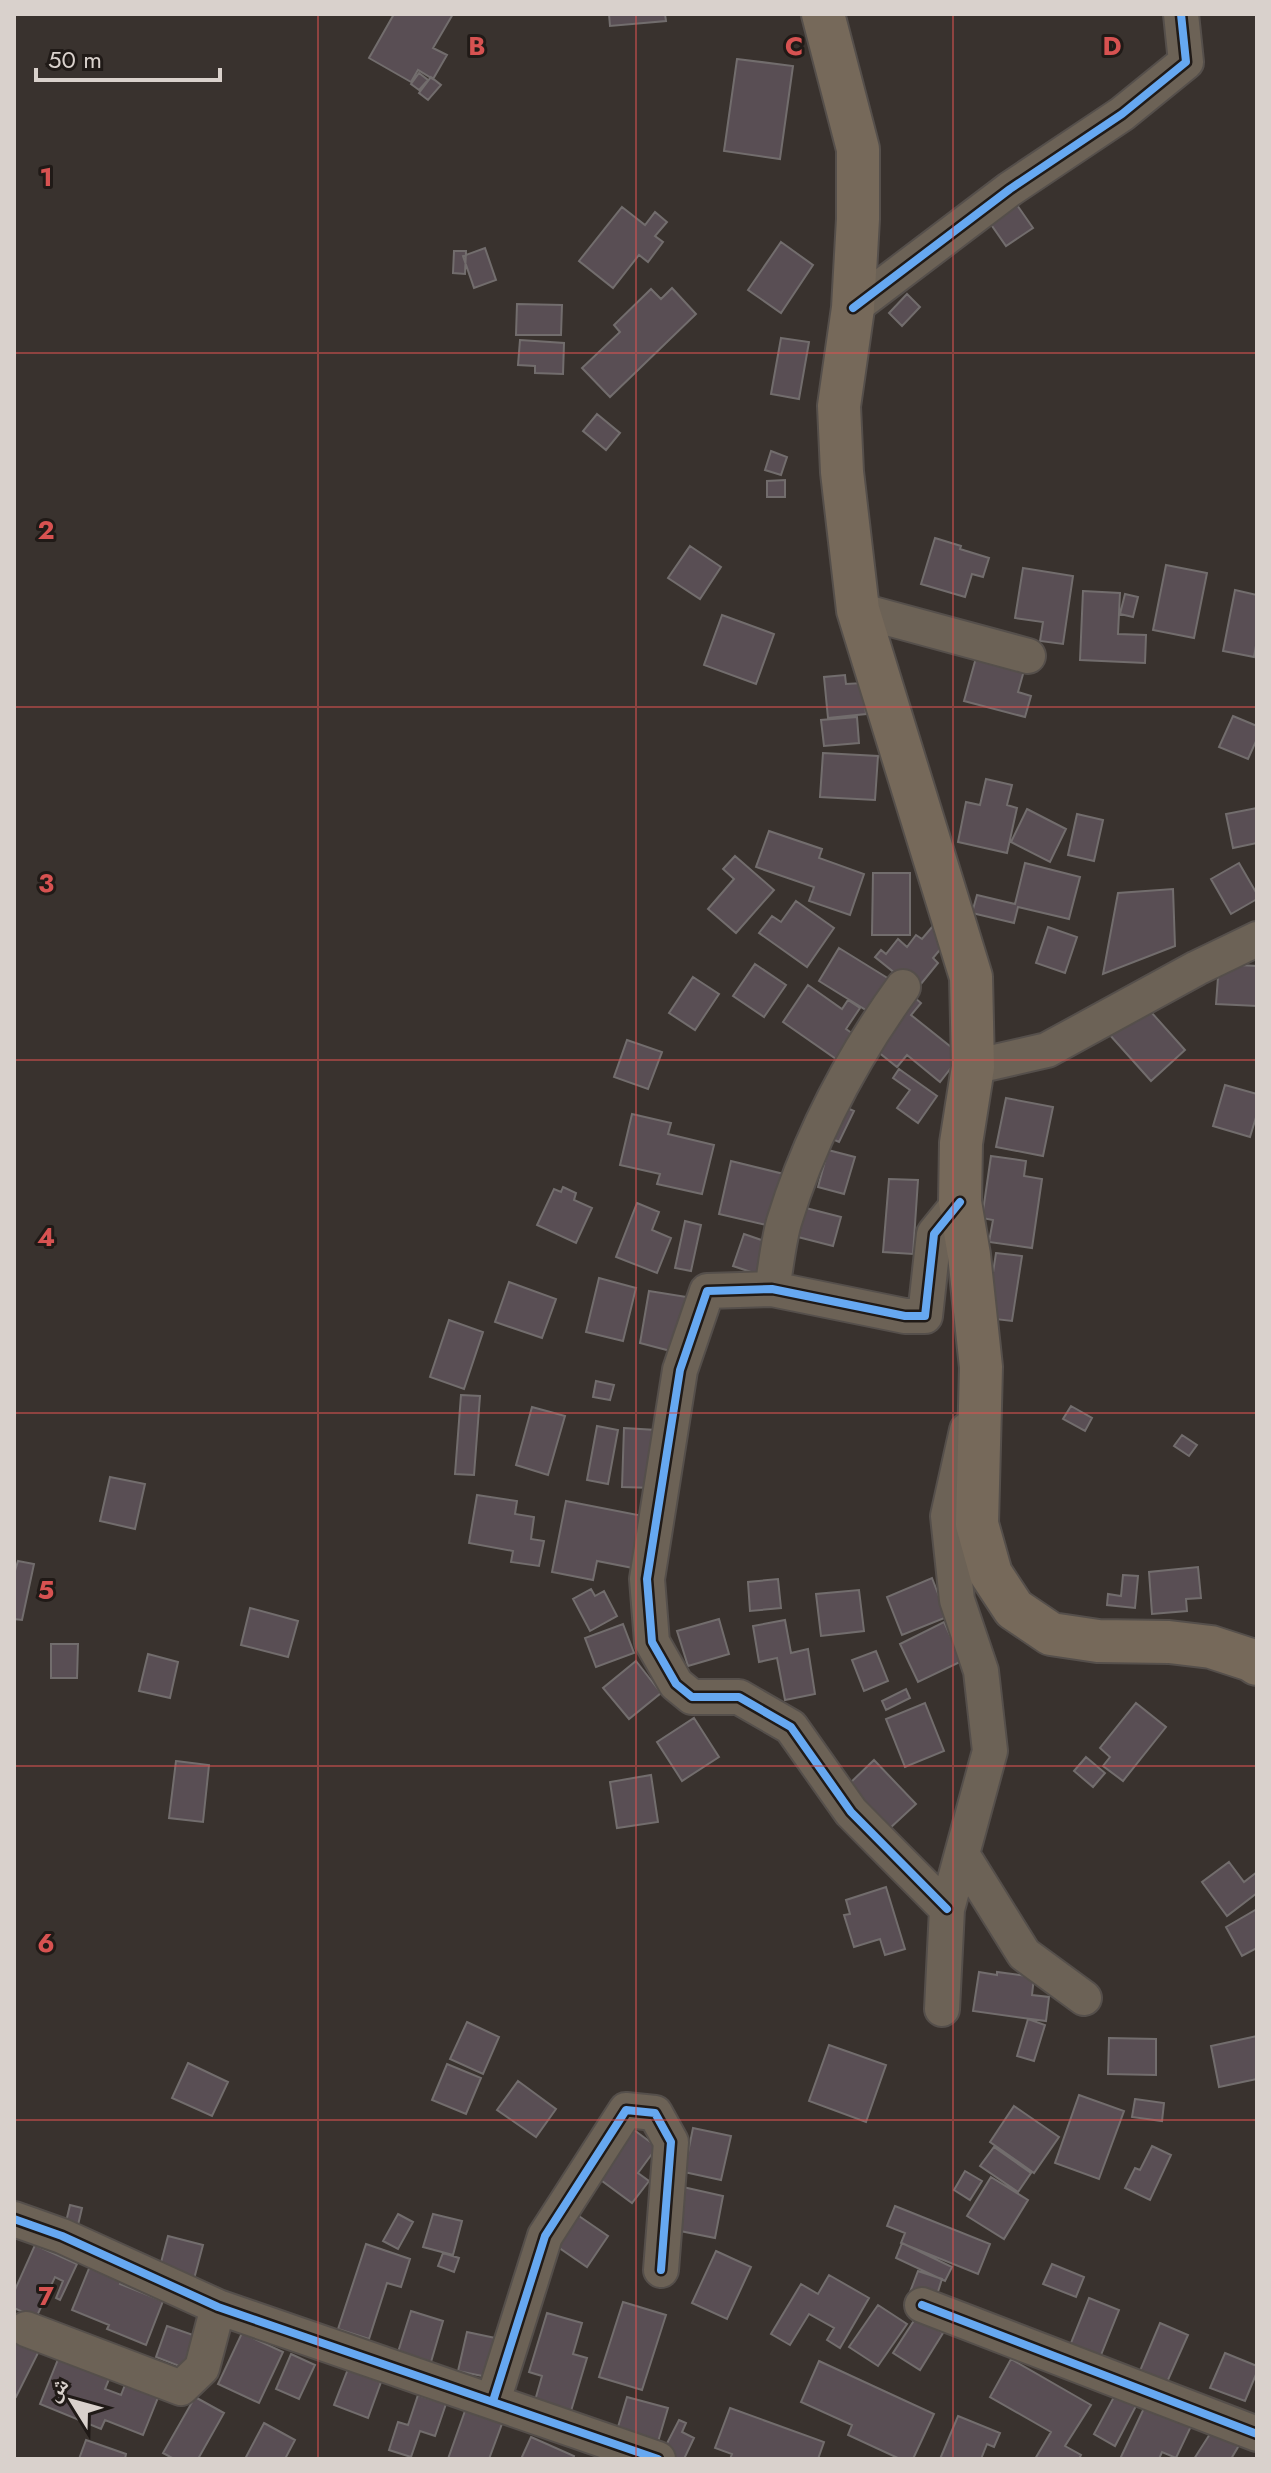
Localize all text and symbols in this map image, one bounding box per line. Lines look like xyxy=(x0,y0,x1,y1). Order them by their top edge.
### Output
text: B xyxy=(468,27,486,65)
text: C xyxy=(785,27,803,65)
text: D xyxy=(1102,27,1122,65)
scale bar xyxy=(36,32,220,82)
text: 50 m xyxy=(48,42,102,77)
text: 1 xyxy=(39,158,53,196)
text: 2 xyxy=(37,511,55,549)
text: 3 xyxy=(38,864,54,902)
text: 4 xyxy=(37,1218,55,1256)
text: 5 xyxy=(38,1571,54,1609)
text: 6 xyxy=(37,1924,55,1962)
text: 7 xyxy=(38,2277,54,2315)
north arrow xyxy=(32,2361,112,2441)
text: ش xyxy=(36,2370,76,2408)

